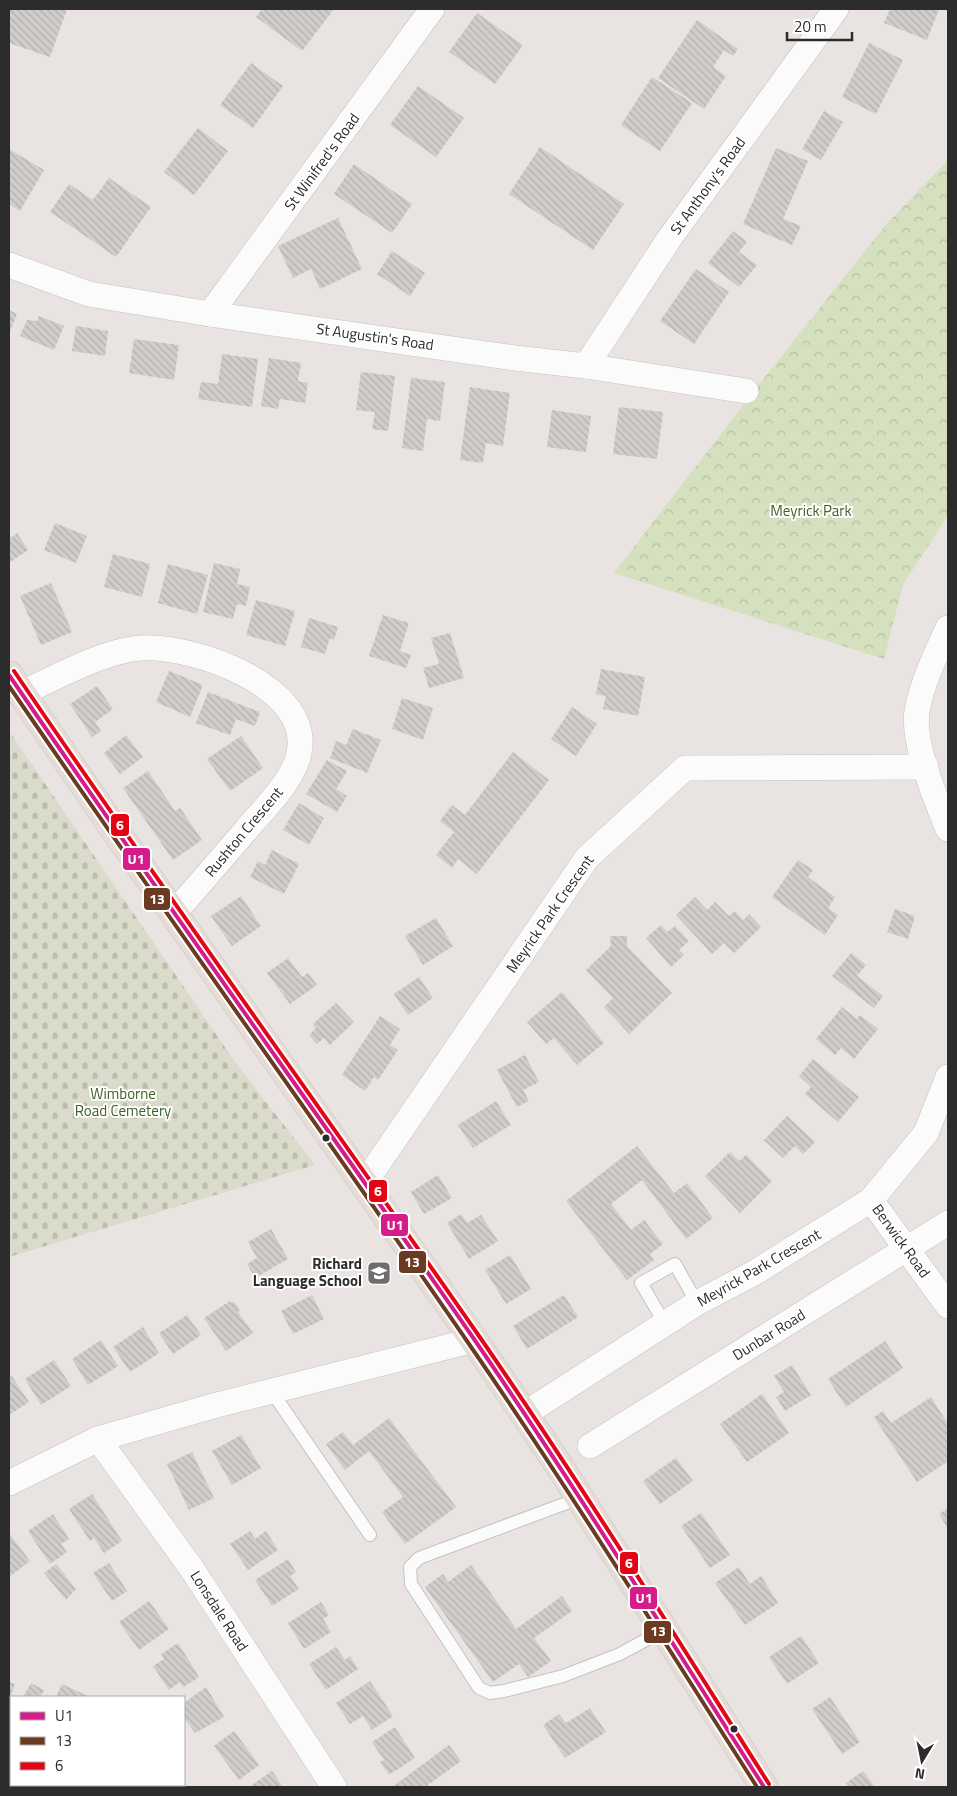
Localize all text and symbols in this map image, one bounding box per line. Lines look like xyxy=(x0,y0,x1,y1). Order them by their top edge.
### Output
scale bar xyxy=(787,10,852,42)
text: 20 m xyxy=(794,15,827,38)
street label: St Winifred's Road xyxy=(278,108,365,215)
street label: St Anthony's Road xyxy=(664,132,751,239)
street label: St Augustin's Road xyxy=(315,317,435,356)
park label: Meyrick Park xyxy=(770,499,852,522)
street label: Rushton Crescent xyxy=(199,781,289,882)
line badge: 6 xyxy=(110,813,130,837)
text: 6 xyxy=(116,814,124,835)
line badge: U1 xyxy=(122,847,151,871)
text: U1 xyxy=(128,848,145,869)
street label: Meyrick Park Crescent xyxy=(500,849,599,978)
line badge: 13 xyxy=(143,887,171,911)
text: 13 xyxy=(149,888,165,909)
park label: Wimborne Road Cemetery xyxy=(75,1082,171,1122)
unlabelled marker xyxy=(321,1133,331,1143)
line badge: 6 xyxy=(368,1179,388,1203)
text: 6 xyxy=(374,1180,382,1201)
street label: Berwick Road xyxy=(867,1199,936,1282)
line badge: U1 xyxy=(380,1213,409,1237)
text: U1 xyxy=(387,1214,404,1235)
street label: Meyrick Park Crescent xyxy=(693,1222,826,1312)
line badge: 13 xyxy=(398,1250,427,1274)
text: 13 xyxy=(404,1251,420,1272)
place label: Richard Language School xyxy=(253,1252,362,1292)
school or university icon: Richard Language School xyxy=(366,1260,392,1286)
street label: Dunbar Road xyxy=(728,1303,810,1366)
line badge: 6 xyxy=(619,1551,639,1575)
text: 6 xyxy=(625,1552,633,1573)
street label: Lonsdale Road xyxy=(185,1566,254,1656)
line badge: U1 xyxy=(629,1586,658,1610)
text: U1 xyxy=(636,1587,653,1608)
line badge: 13 xyxy=(643,1620,672,1644)
text: 13 xyxy=(650,1620,666,1641)
legend xyxy=(10,1696,185,1786)
text: U1 xyxy=(55,1704,73,1727)
unlabelled marker xyxy=(729,1724,739,1734)
text: 13 xyxy=(55,1729,72,1752)
north arrow xyxy=(897,1736,947,1786)
text: 6 xyxy=(55,1754,63,1777)
text: N xyxy=(913,1763,926,1785)

